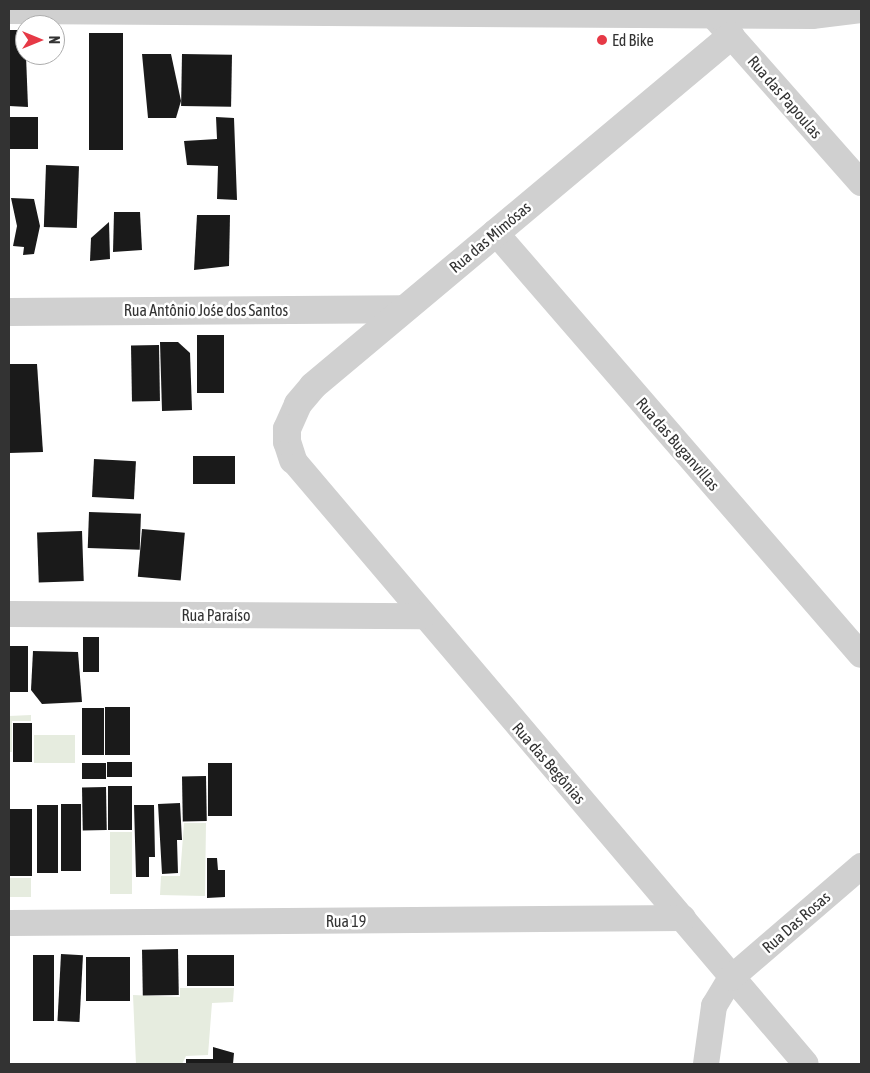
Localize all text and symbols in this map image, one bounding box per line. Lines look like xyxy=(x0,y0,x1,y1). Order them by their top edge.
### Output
north arrow xyxy=(15,15,65,65)
place label: Ed Bike xyxy=(612,30,654,50)
marker: Ed Bike xyxy=(596,34,608,46)
text: N xyxy=(46,36,62,44)
street label: Rua das Papoulas xyxy=(744,52,826,142)
street label: Rua das Mimósas xyxy=(445,197,535,277)
street label: Rua Antônio Jośe dos Santos xyxy=(124,300,288,320)
street label: Rua das Buganvillas xyxy=(632,394,724,494)
street label: Rua Paraíso xyxy=(181,605,251,625)
street label: Rua das Begônias xyxy=(508,718,590,808)
street label: Rua Das Rosas xyxy=(758,887,834,957)
street label: Rua 19 xyxy=(326,911,366,931)

